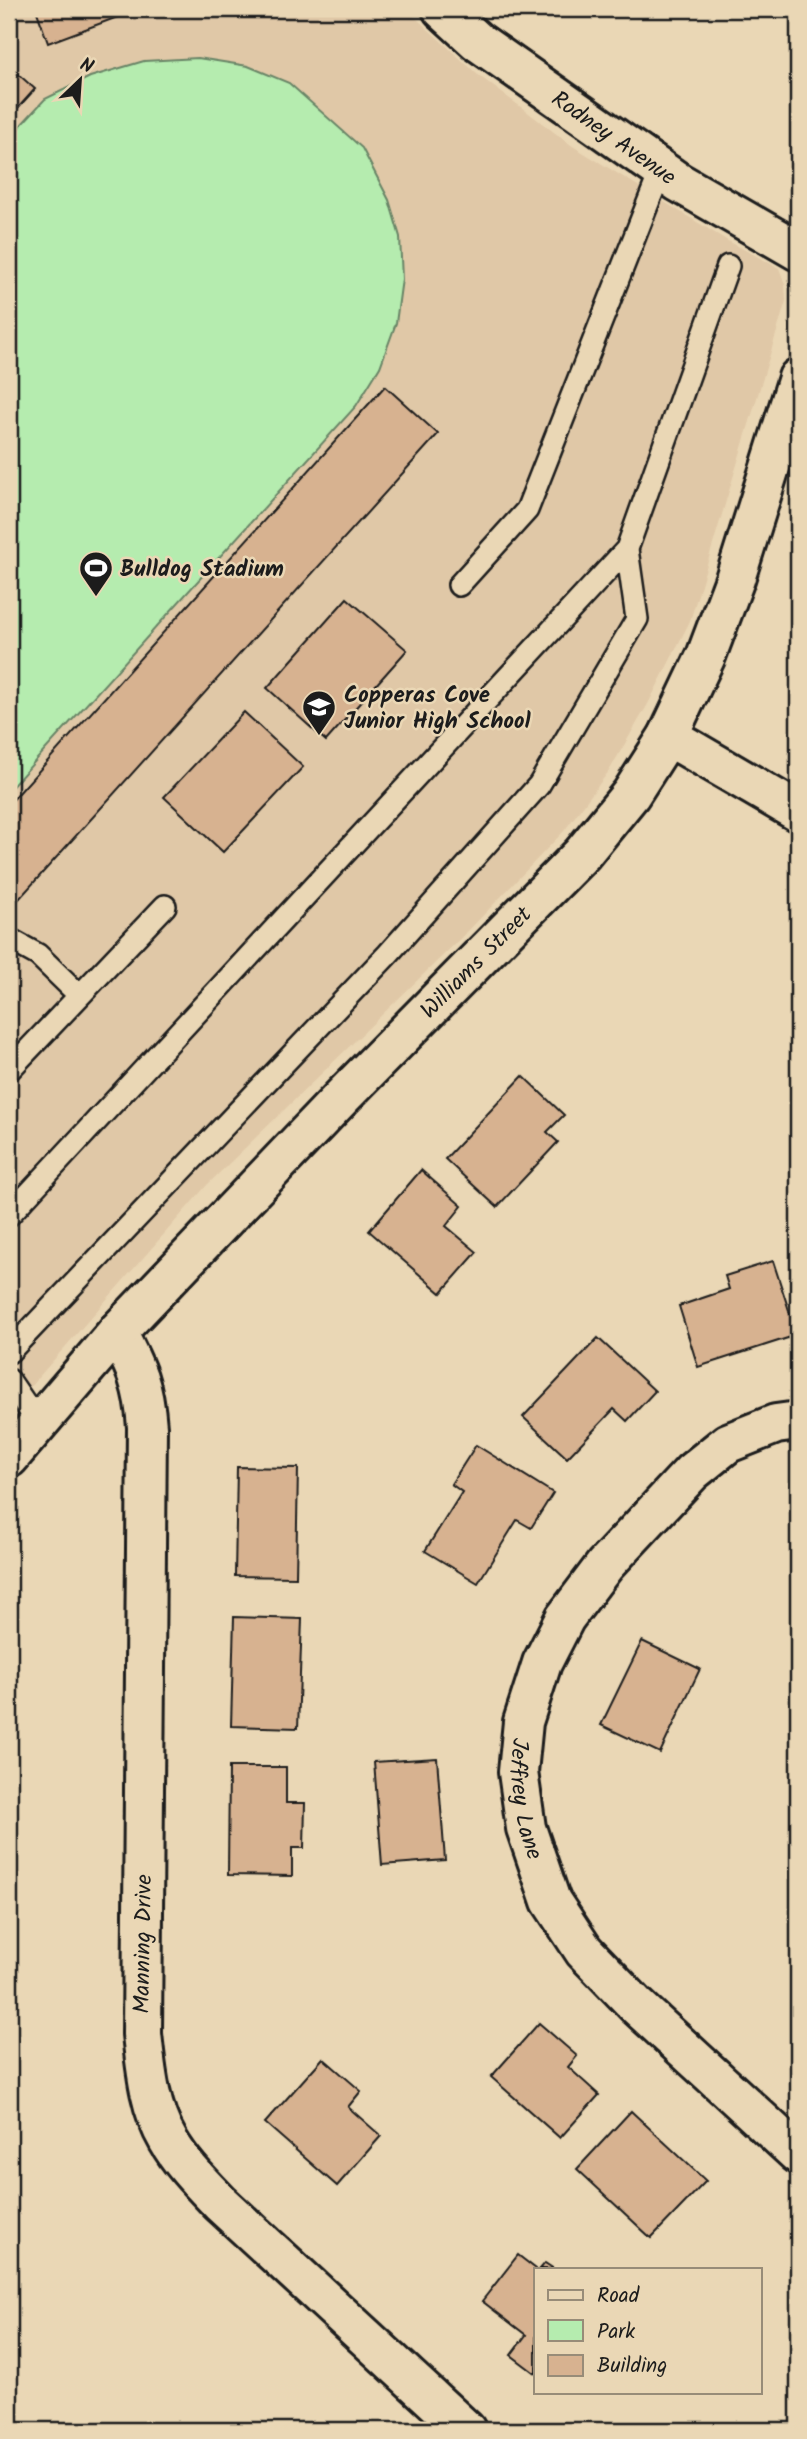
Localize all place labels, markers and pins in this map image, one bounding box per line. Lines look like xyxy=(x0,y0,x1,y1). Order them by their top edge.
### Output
sports icon: Bulldog Stadium xyxy=(77,549,115,598)
place label: Bulldog Stadium xyxy=(120,552,284,588)
place label: Copperas Cove Junior High School xyxy=(344,678,531,740)
school or university icon: Copperas Cove Junior High School xyxy=(300,688,338,737)

